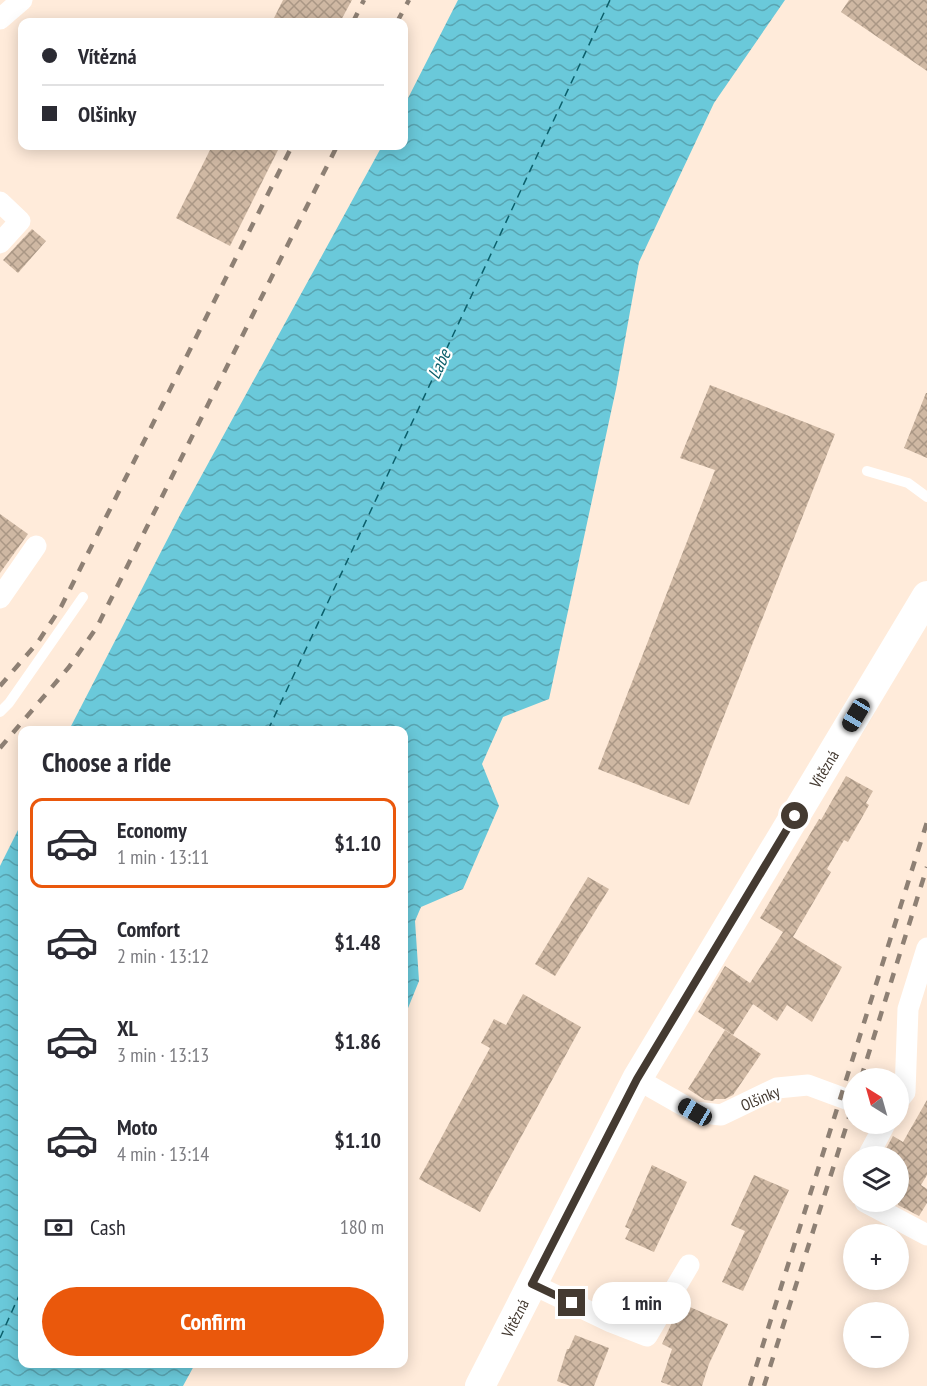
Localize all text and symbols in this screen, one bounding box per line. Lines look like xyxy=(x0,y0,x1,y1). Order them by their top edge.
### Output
text: Vítězná xyxy=(78,42,137,70)
text: Olšinky xyxy=(78,100,136,128)
water label: Labe xyxy=(422,344,456,382)
car xyxy=(839,695,873,735)
text: Choose a ride xyxy=(42,745,171,779)
street label: Vítězná xyxy=(805,747,843,792)
route start xyxy=(781,802,808,829)
icon: car xyxy=(45,816,99,870)
text: Economy xyxy=(117,816,187,844)
text: $1.10 xyxy=(334,829,381,857)
text: 1 min · 13:11 xyxy=(117,844,209,870)
icon: car xyxy=(45,915,99,969)
text: Comfort xyxy=(117,915,180,943)
text: $1.48 xyxy=(334,928,381,956)
text: 2 min · 13:12 xyxy=(117,943,209,969)
icon: car xyxy=(45,1014,99,1068)
text: XL xyxy=(117,1014,138,1042)
text: $1.86 xyxy=(334,1027,381,1055)
text: 3 min · 13:13 xyxy=(117,1042,209,1068)
north arrow xyxy=(843,1068,909,1134)
map controls xyxy=(843,1068,909,1368)
street label: Olšinky xyxy=(737,1081,783,1115)
car xyxy=(675,1095,715,1129)
icon: car xyxy=(45,1113,99,1167)
text: Moto xyxy=(117,1113,158,1141)
text: $1.10 xyxy=(334,1126,381,1154)
text: 4 min · 13:14 xyxy=(117,1141,209,1167)
button: layers xyxy=(843,1146,909,1212)
icon: cash xyxy=(42,1211,75,1244)
text: Cash xyxy=(90,1213,126,1241)
text: 180 m xyxy=(340,1214,384,1240)
button: + xyxy=(843,1224,909,1290)
callout: 1 min xyxy=(593,1282,692,1324)
button: Confirm xyxy=(42,1287,384,1356)
route end xyxy=(558,1289,585,1316)
text: 1 min xyxy=(621,1290,662,1316)
street label: Vítězná xyxy=(496,1296,533,1341)
button: − xyxy=(843,1302,909,1368)

